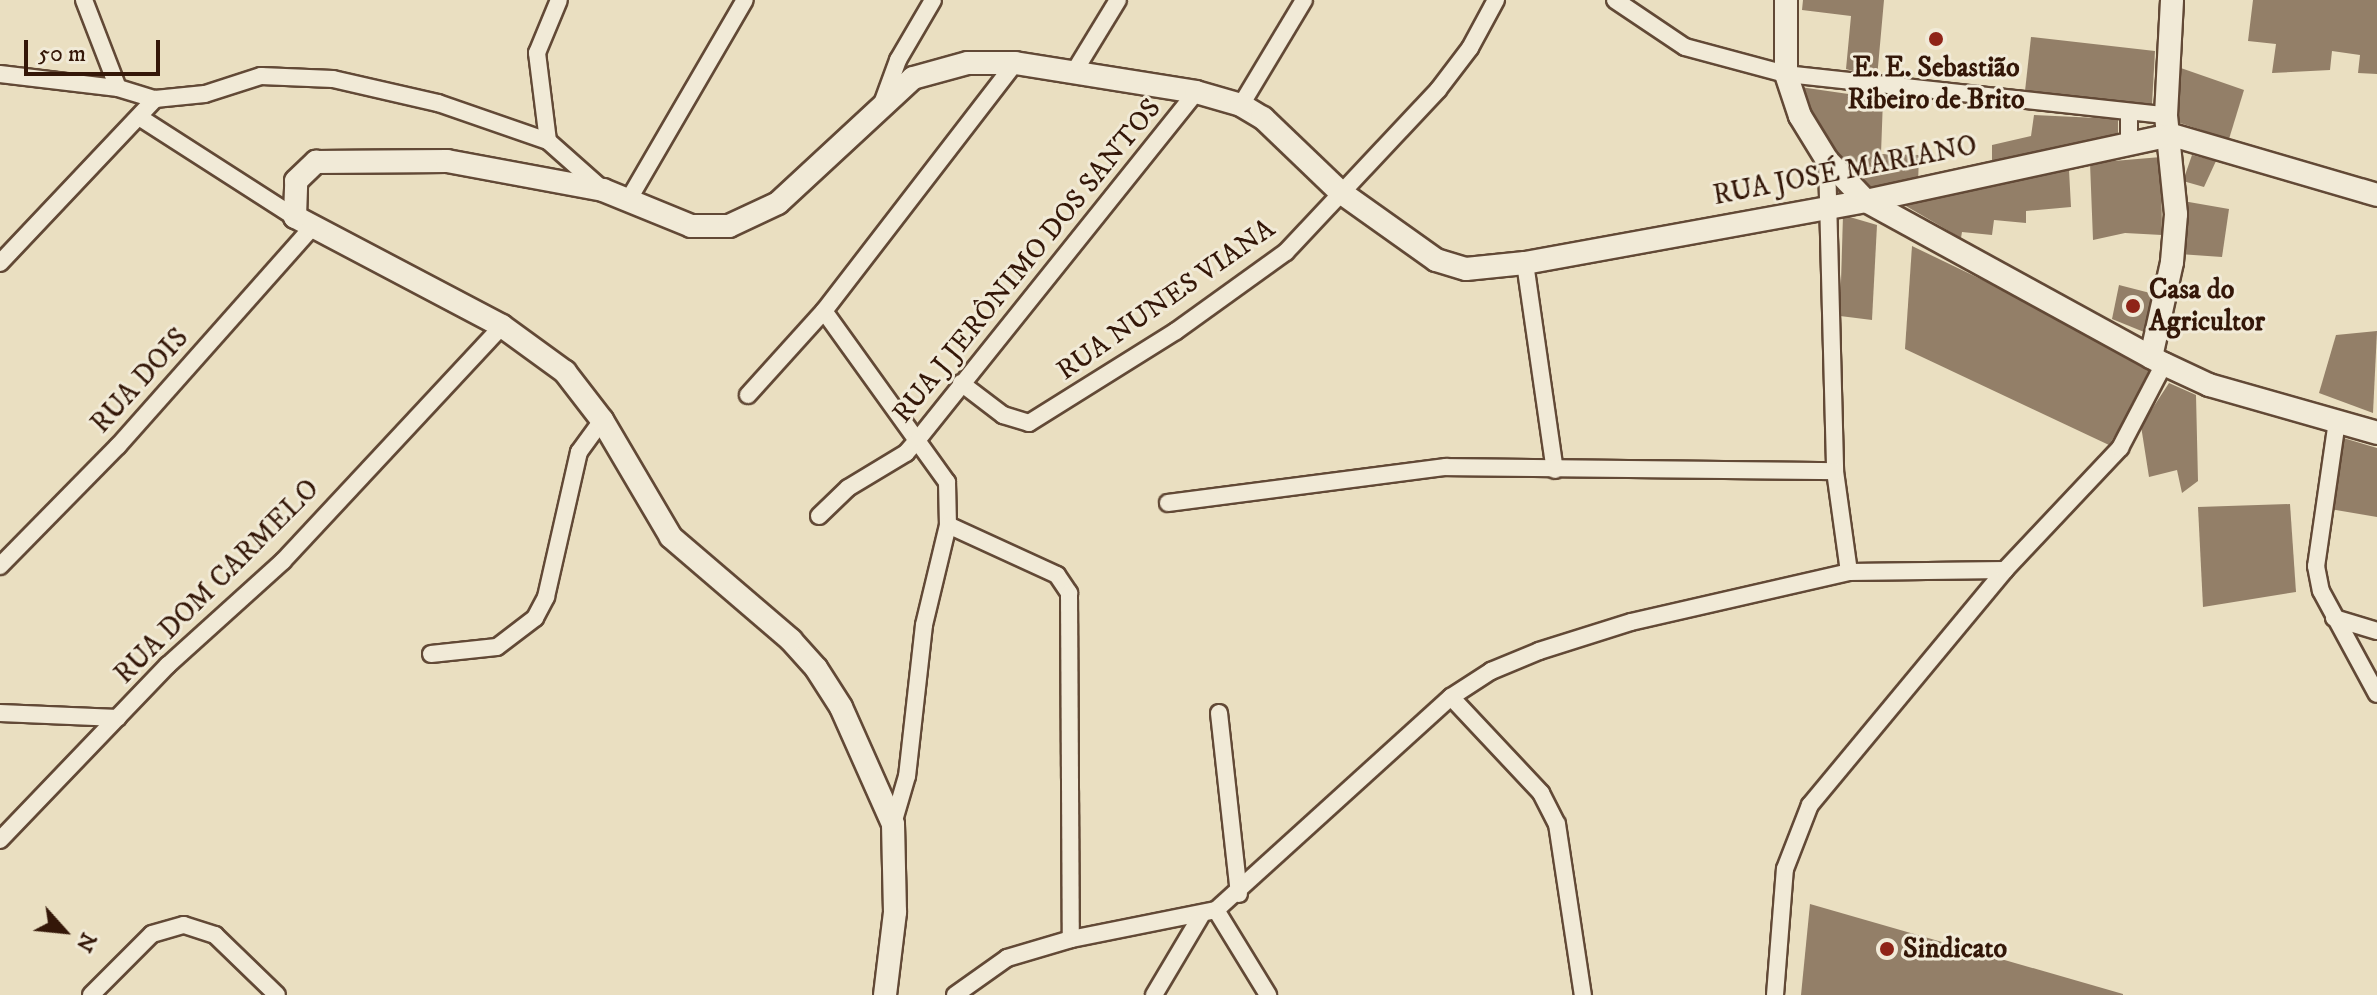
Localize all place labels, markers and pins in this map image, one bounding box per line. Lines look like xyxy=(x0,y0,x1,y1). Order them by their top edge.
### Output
marker: E. E. Sebastião Ribeiro de Brito xyxy=(1927,30,1945,48)
place label: E. E. Sebastião Ribeiro de Brito xyxy=(1847,51,2025,117)
place label: Casa do Agricultor xyxy=(2149,273,2265,339)
marker: Casa do Agricultor xyxy=(2124,297,2142,315)
place label: Sindicato xyxy=(1903,932,2007,966)
marker: Sindicato xyxy=(1878,940,1896,958)

